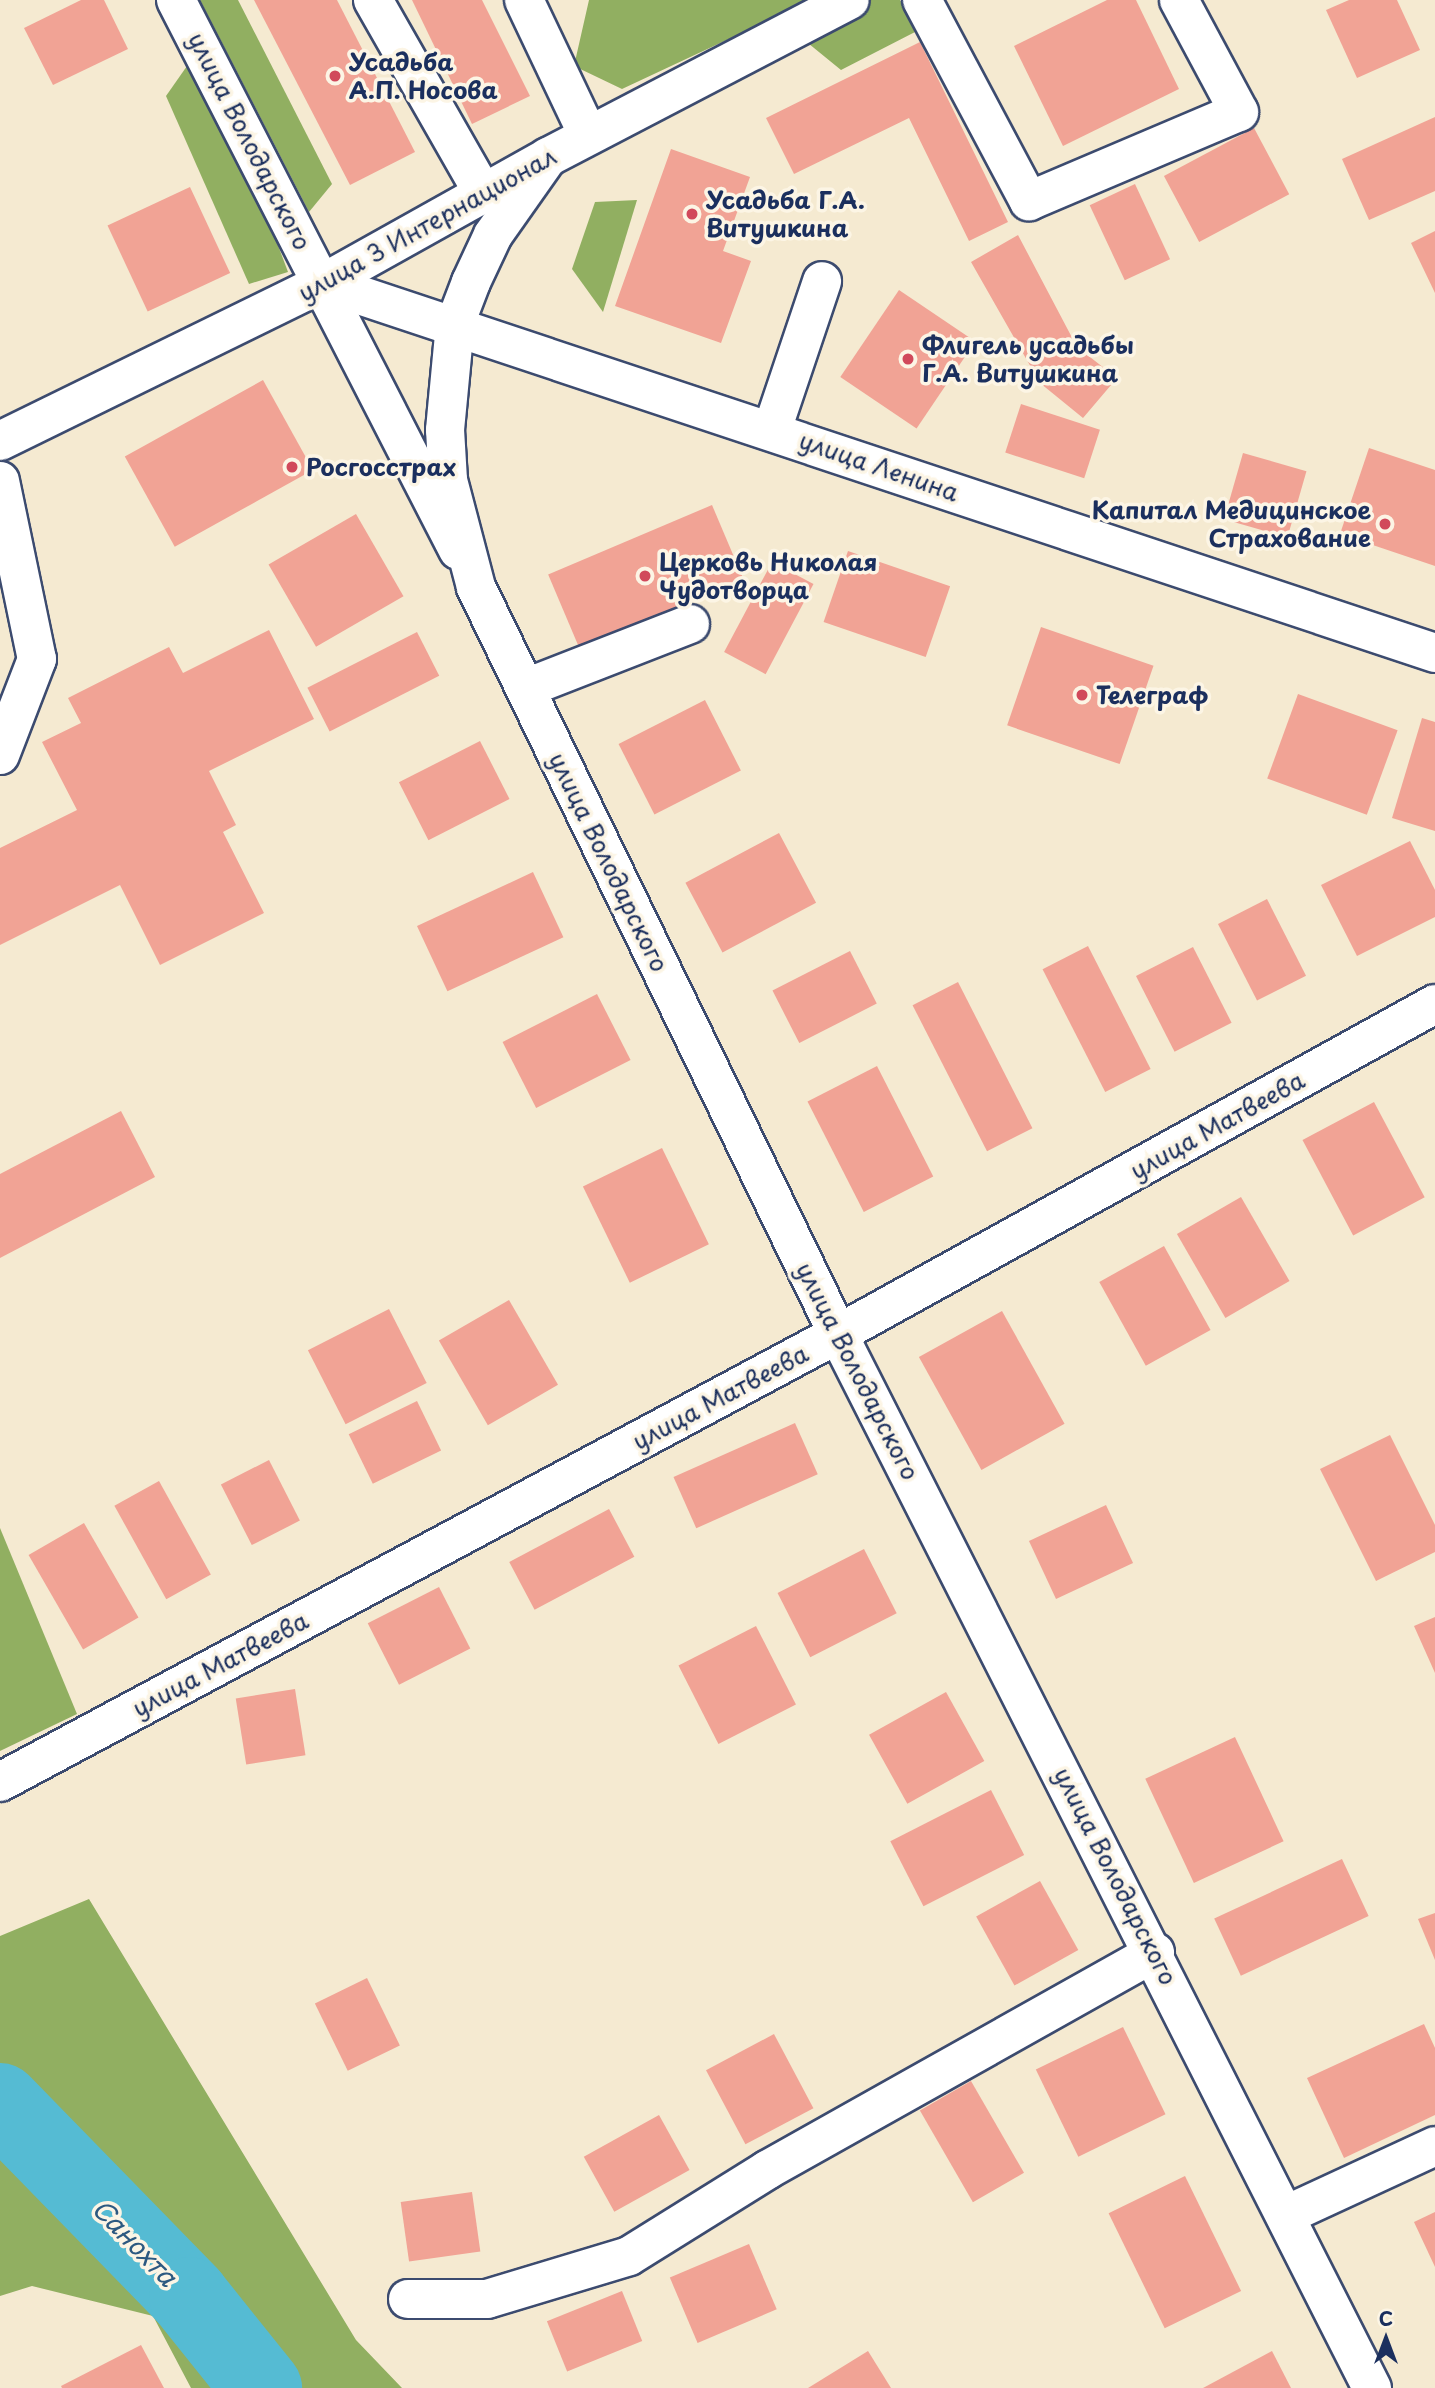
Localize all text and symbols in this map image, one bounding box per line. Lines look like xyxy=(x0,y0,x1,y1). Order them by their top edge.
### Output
street label: улица Володарского xyxy=(182,27,318,255)
place label: Усадьба А.П. Носова xyxy=(349,48,499,104)
marker: Усадьба А.П. Носова xyxy=(327,68,343,84)
street label: улица 3 Интернационал xyxy=(292,141,562,307)
place label: Усадьба Г.А. Витушкина xyxy=(706,186,865,242)
marker: Усадьба Г.А. Витушкина xyxy=(684,206,700,222)
place label: Флигель усадьбы Г.А. Витушкина xyxy=(922,331,1135,387)
marker: Флигель усадьбы Г.А. Витушкина xyxy=(900,351,916,367)
street label: улица Ленина xyxy=(795,425,963,507)
place label: Росгосстрах xyxy=(306,453,456,481)
marker: Росгосстрах xyxy=(284,459,300,475)
place label: Капитал Медицинское Страхование xyxy=(1092,496,1371,552)
marker: Капитал Медицинское Страхование xyxy=(1377,516,1393,532)
place label: Церковь Николая Чудотворца xyxy=(659,548,876,604)
marker: Церковь Николая Чудотворца xyxy=(637,568,653,584)
place label: Телеграф xyxy=(1096,681,1208,709)
marker: Телеграф xyxy=(1074,687,1090,703)
street label: улица Володарского xyxy=(543,747,675,977)
street label: улица Матвеева xyxy=(1124,1065,1310,1185)
street label: улица Володарского xyxy=(790,1257,926,1485)
street label: улица Матвеева xyxy=(627,1338,813,1456)
street label: улица Матвеева xyxy=(127,1605,313,1723)
street label: улица Володарского xyxy=(1048,1762,1184,1990)
water label: Санохта xyxy=(86,2192,184,2292)
north arrow xyxy=(1351,2304,1421,2374)
text: С xyxy=(1379,2304,1393,2332)

